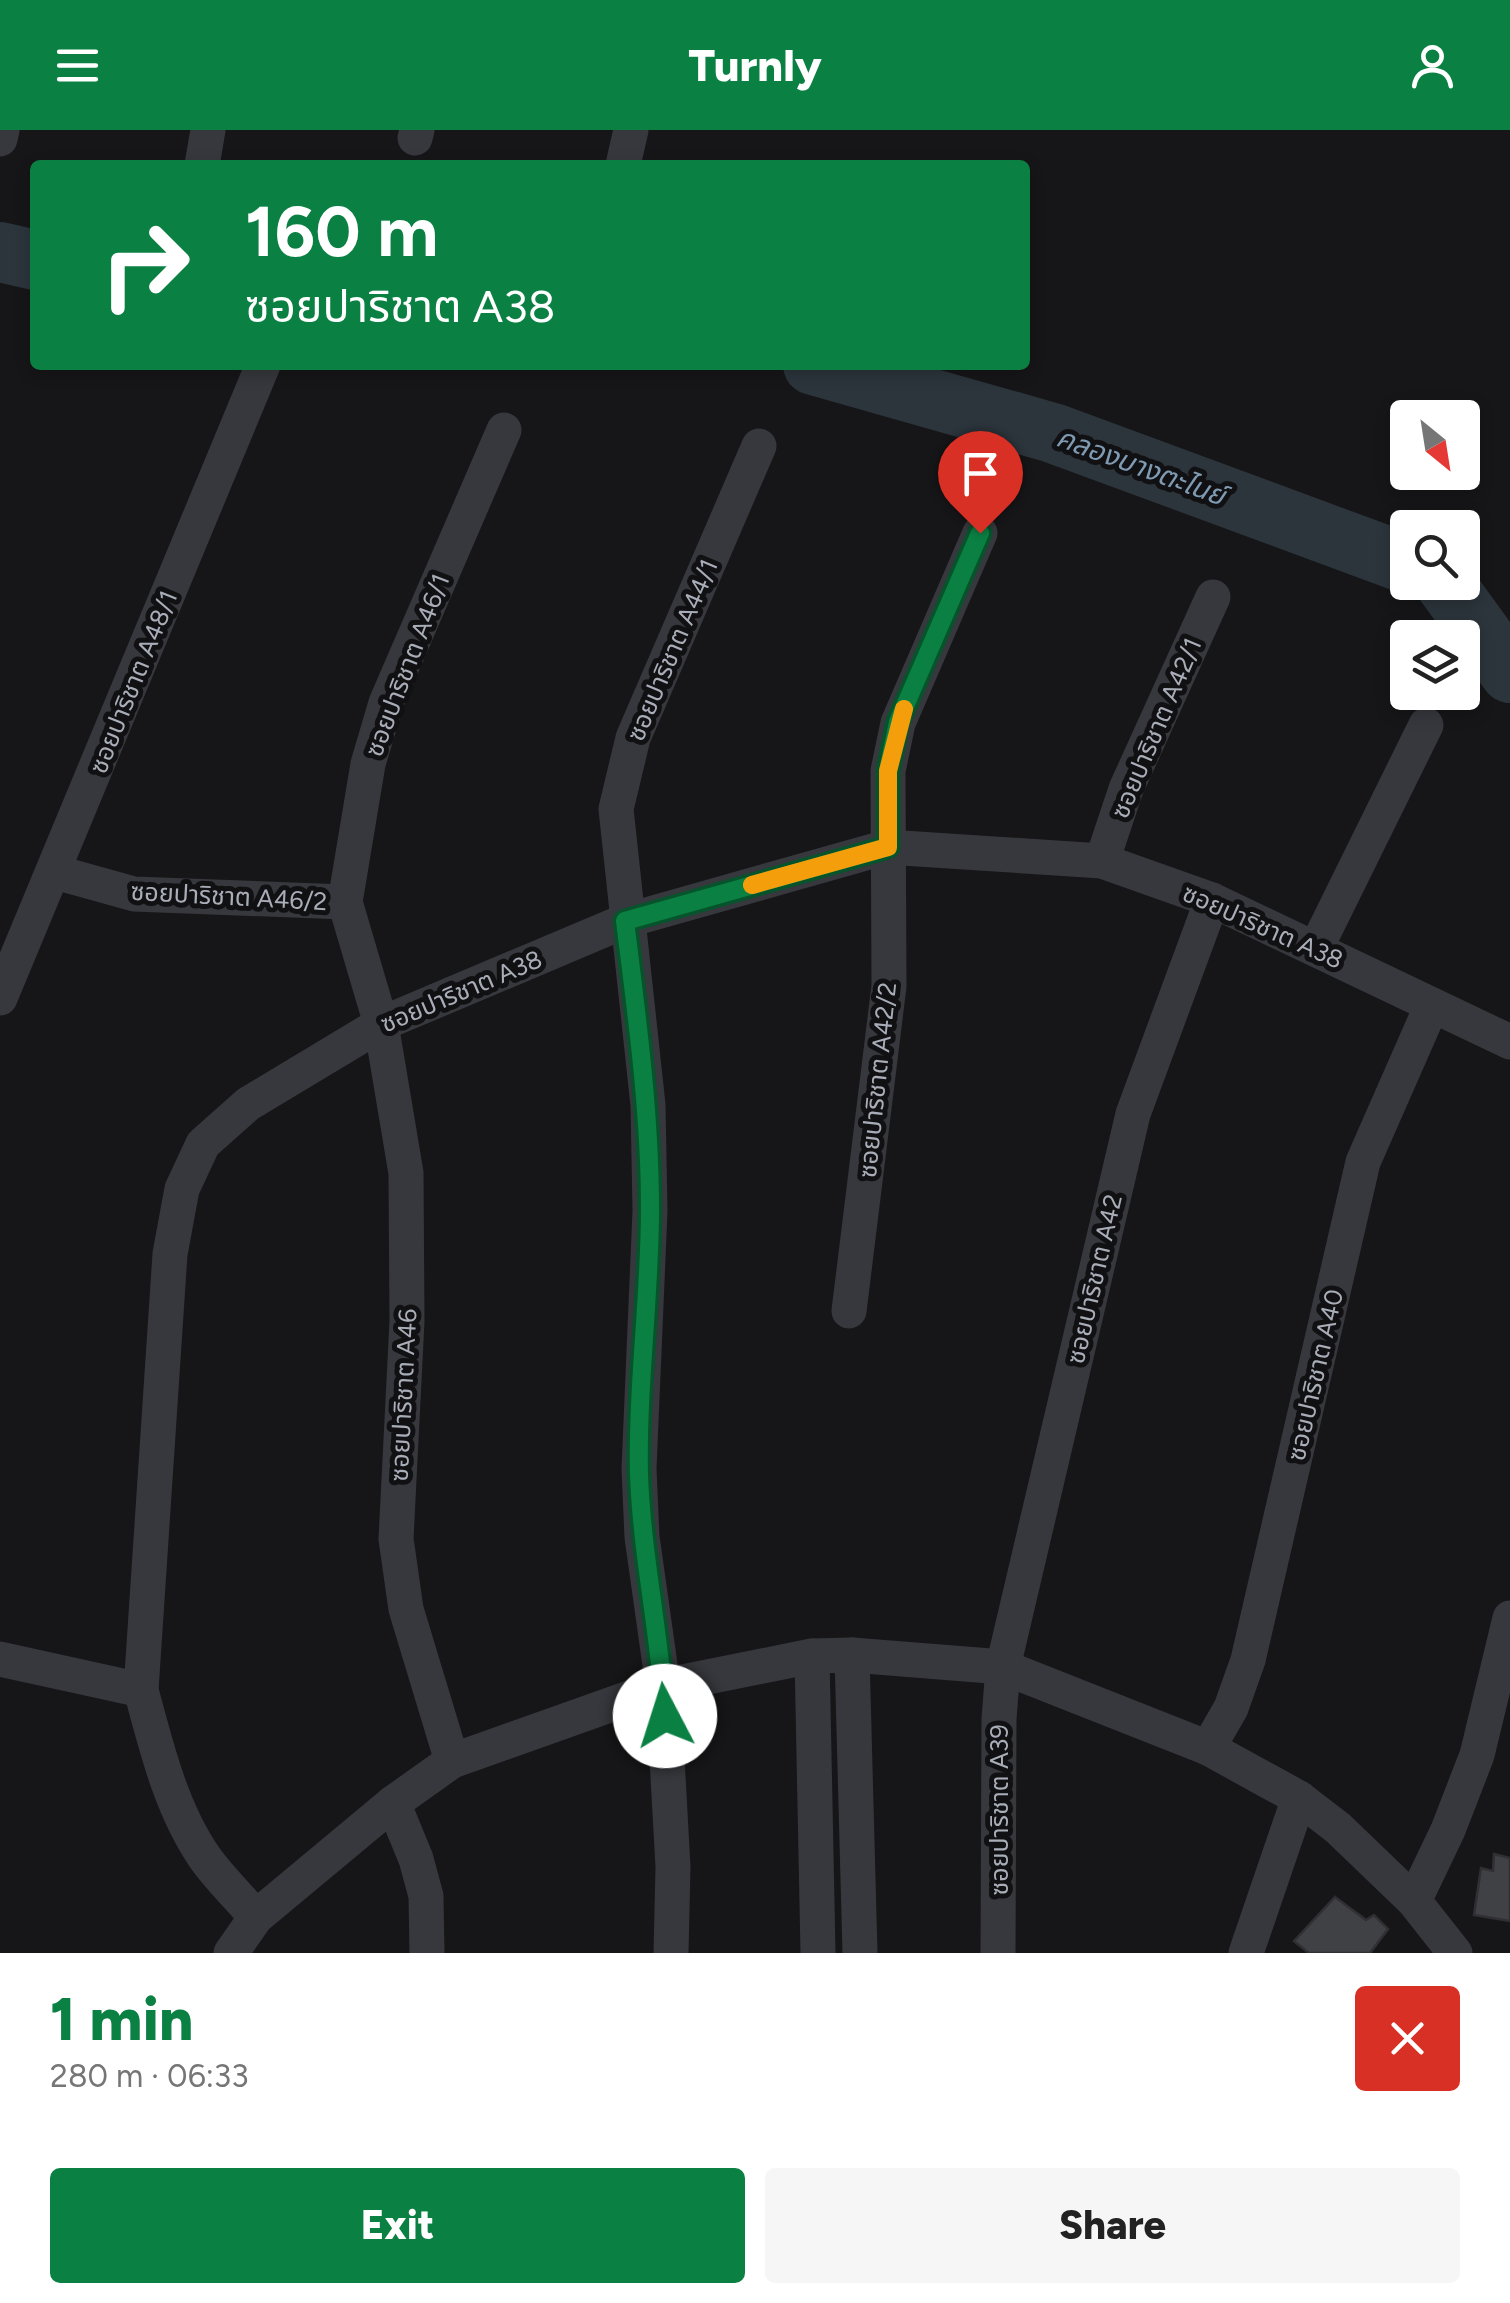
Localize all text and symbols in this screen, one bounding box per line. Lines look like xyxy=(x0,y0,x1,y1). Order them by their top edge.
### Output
icon: menu xyxy=(50,38,105,93)
text: Turnly xyxy=(688,38,822,92)
icon: person xyxy=(1405,38,1460,93)
text: 160 m xyxy=(245,189,438,274)
icon: right xyxy=(80,200,210,330)
text: ซอยปาริชาต A38 xyxy=(245,279,555,333)
north arrow xyxy=(1390,400,1480,490)
map controls xyxy=(1390,400,1480,710)
water label: คลองบางตะไนย์ xyxy=(1052,420,1235,514)
pin xyxy=(938,431,1023,534)
icon: arrive xyxy=(953,446,1008,501)
button: search xyxy=(1390,510,1480,600)
street label: ซอยปาริชาต A44/1 xyxy=(620,555,724,745)
street label: ซอยปาริชาต A46/1 xyxy=(358,569,456,761)
street label: ซอยปาริชาต A48/1 xyxy=(83,586,183,778)
button: layers xyxy=(1390,620,1480,710)
street label: ซอยปาริชาต A42/1 xyxy=(1104,633,1208,823)
street label: ซอยปาริชาต A46/2 xyxy=(130,876,328,916)
street label: ซอยปาริชาต A38 xyxy=(1178,877,1348,975)
street label: ซอยปาริชาต A38 xyxy=(376,944,546,1038)
street label: ซอยปาริชาต A42/2 xyxy=(852,981,902,1179)
street label: ซอยปาริชาต A42 xyxy=(1060,1191,1128,1367)
street label: ซอยปาริชาต A40 xyxy=(1281,1286,1349,1464)
street label: ซอยปาริชาต A46 xyxy=(383,1308,423,1482)
position arrow xyxy=(613,1664,717,1768)
street label: ซอยปาริชาต A39 xyxy=(984,1724,1014,1896)
text: 1 min xyxy=(50,1983,193,2055)
button: close xyxy=(1355,1986,1460,2091)
text: 280 m · 06:33 xyxy=(50,2057,249,2095)
button: Exit xyxy=(50,2168,745,2283)
button: Share xyxy=(765,2168,1460,2283)

